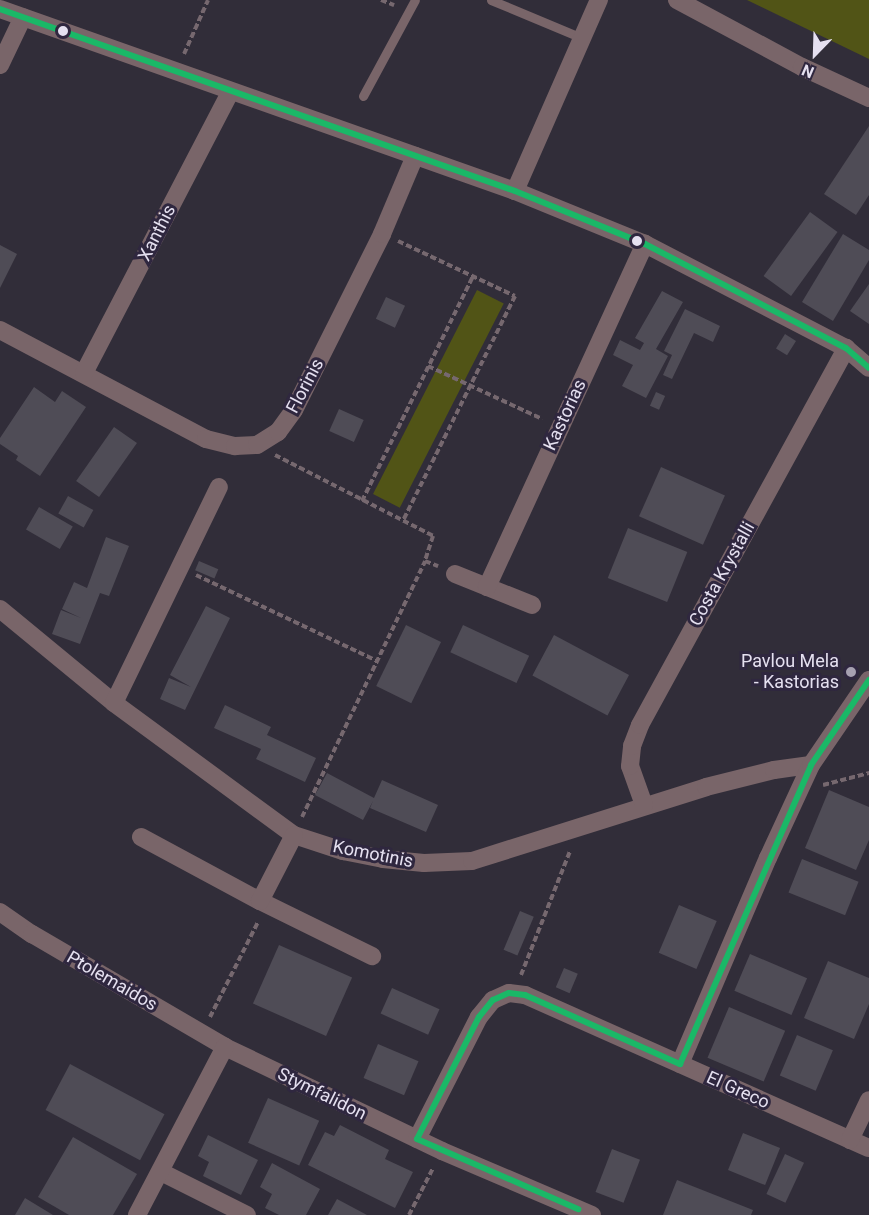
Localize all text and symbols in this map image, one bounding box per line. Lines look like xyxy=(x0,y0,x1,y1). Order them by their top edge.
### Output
north arrow xyxy=(785,24,845,84)
unlabelled marker xyxy=(57,25,69,37)
text: N xyxy=(799,60,817,82)
street label: Xanthis xyxy=(134,201,180,265)
unlabelled marker xyxy=(631,235,643,247)
street label: Florinis xyxy=(282,355,328,417)
street label: Kastorias xyxy=(539,376,591,454)
street label: Costa Krystalli xyxy=(685,518,759,630)
place label: Pavlou Mela - Kastorias xyxy=(741,651,839,694)
marker: Pavlou Mela - Kastorias xyxy=(844,665,858,679)
street label: Komotinis xyxy=(331,836,415,872)
street label: Ptolemaidos xyxy=(63,946,161,1016)
street label: Stymfalidon xyxy=(274,1063,370,1125)
street label: El Greco xyxy=(703,1067,773,1113)

